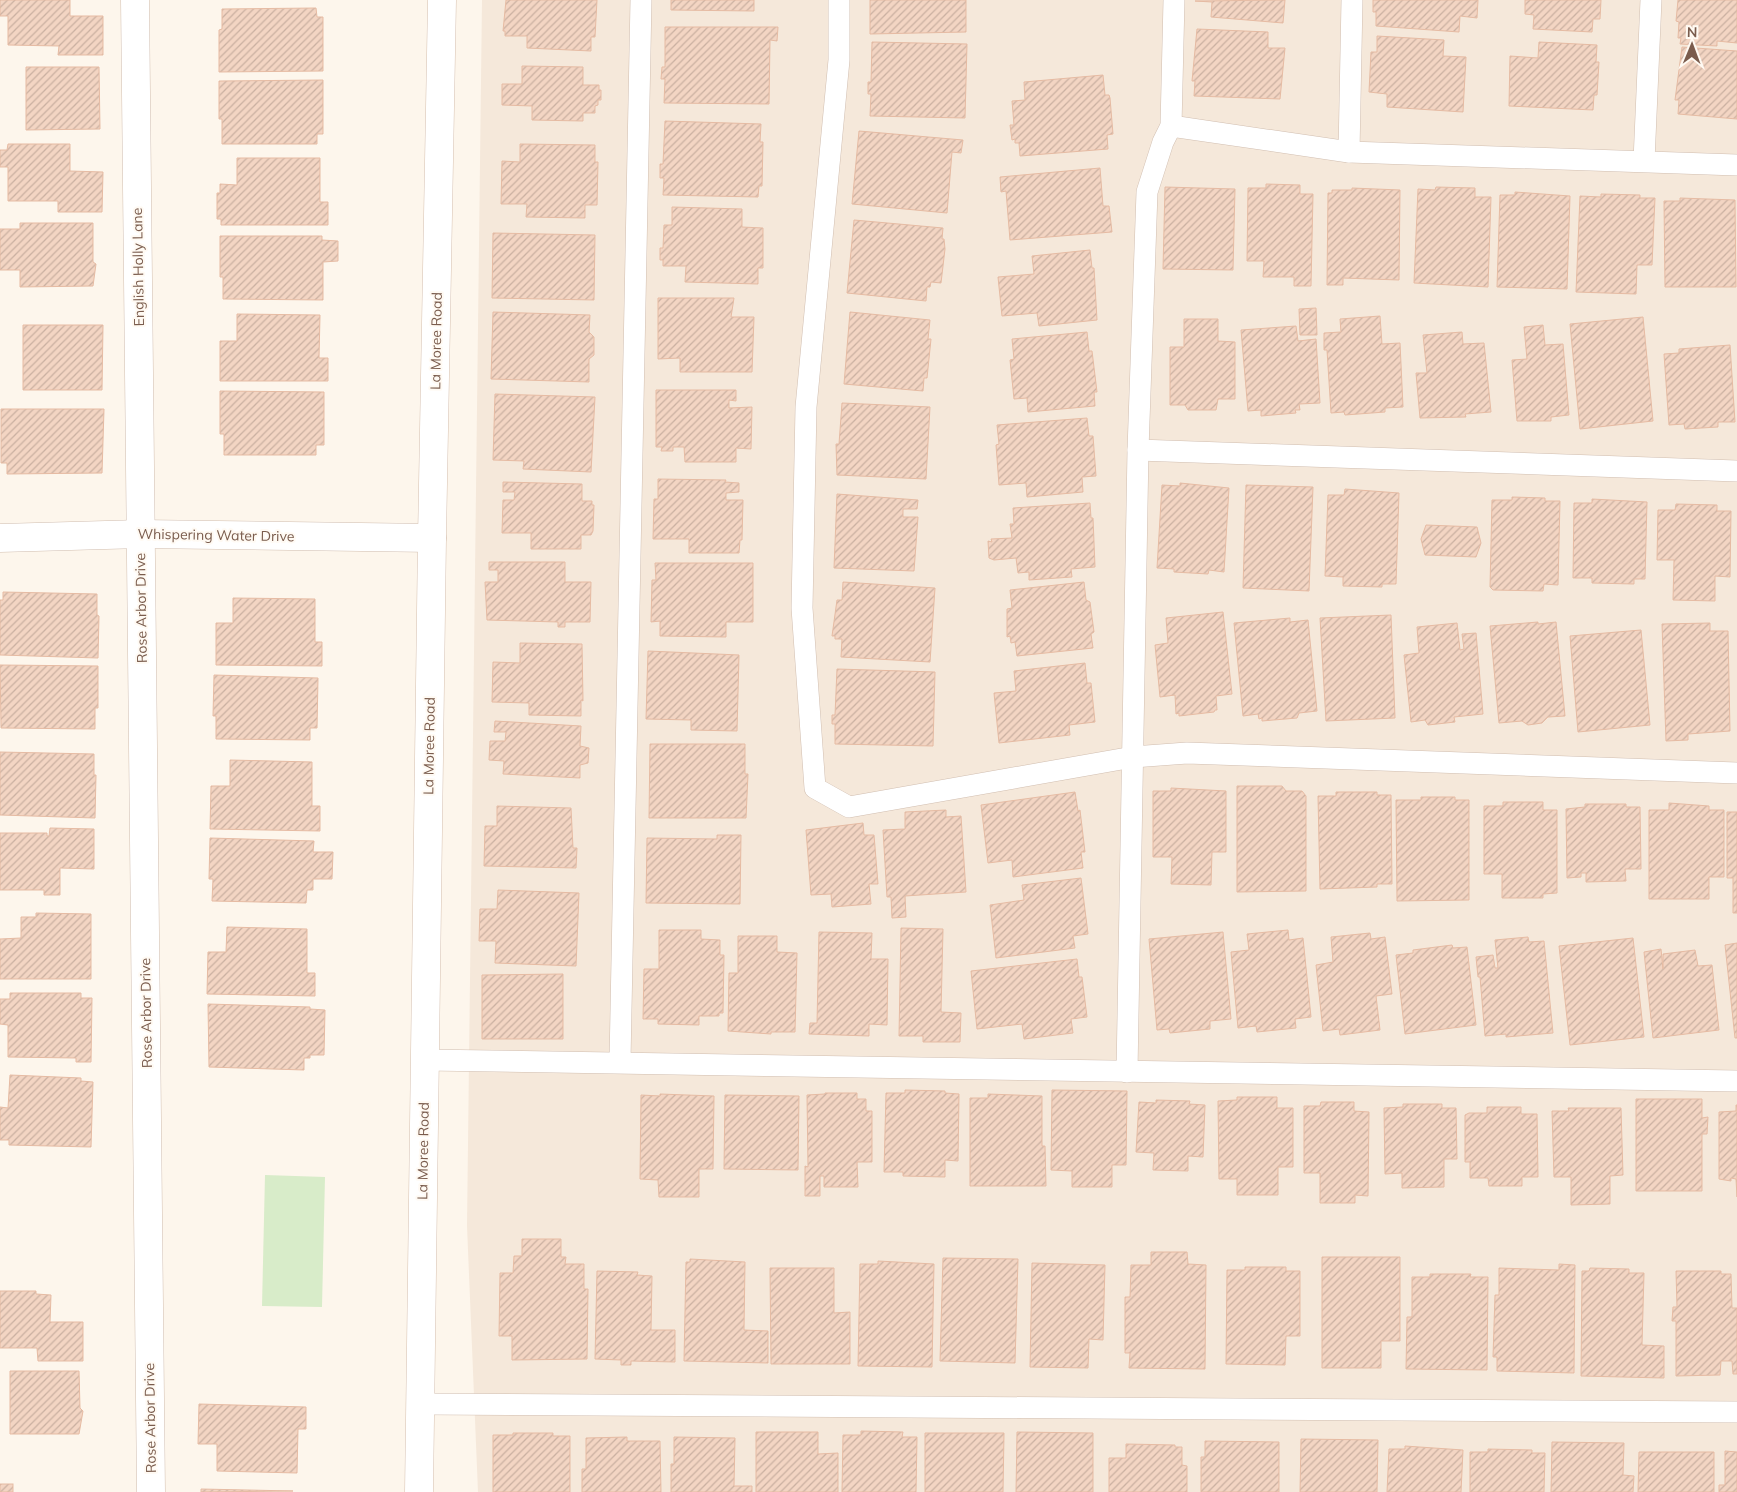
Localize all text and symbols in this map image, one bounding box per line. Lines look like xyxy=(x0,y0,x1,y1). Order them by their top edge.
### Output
north arrow xyxy=(1667,20,1717,70)
text: N xyxy=(1687,23,1698,41)
street label: English Holly Lane xyxy=(128,208,148,326)
street label: La Moree Road xyxy=(426,292,446,390)
street label: Whispering Water Drive xyxy=(137,525,295,545)
street label: Rose Arbor Drive xyxy=(131,553,151,663)
street label: La Moree Road xyxy=(419,697,439,795)
street label: Rose Arbor Drive xyxy=(136,958,156,1068)
street label: La Moree Road xyxy=(413,1102,433,1200)
street label: Rose Arbor Drive xyxy=(140,1363,160,1473)

